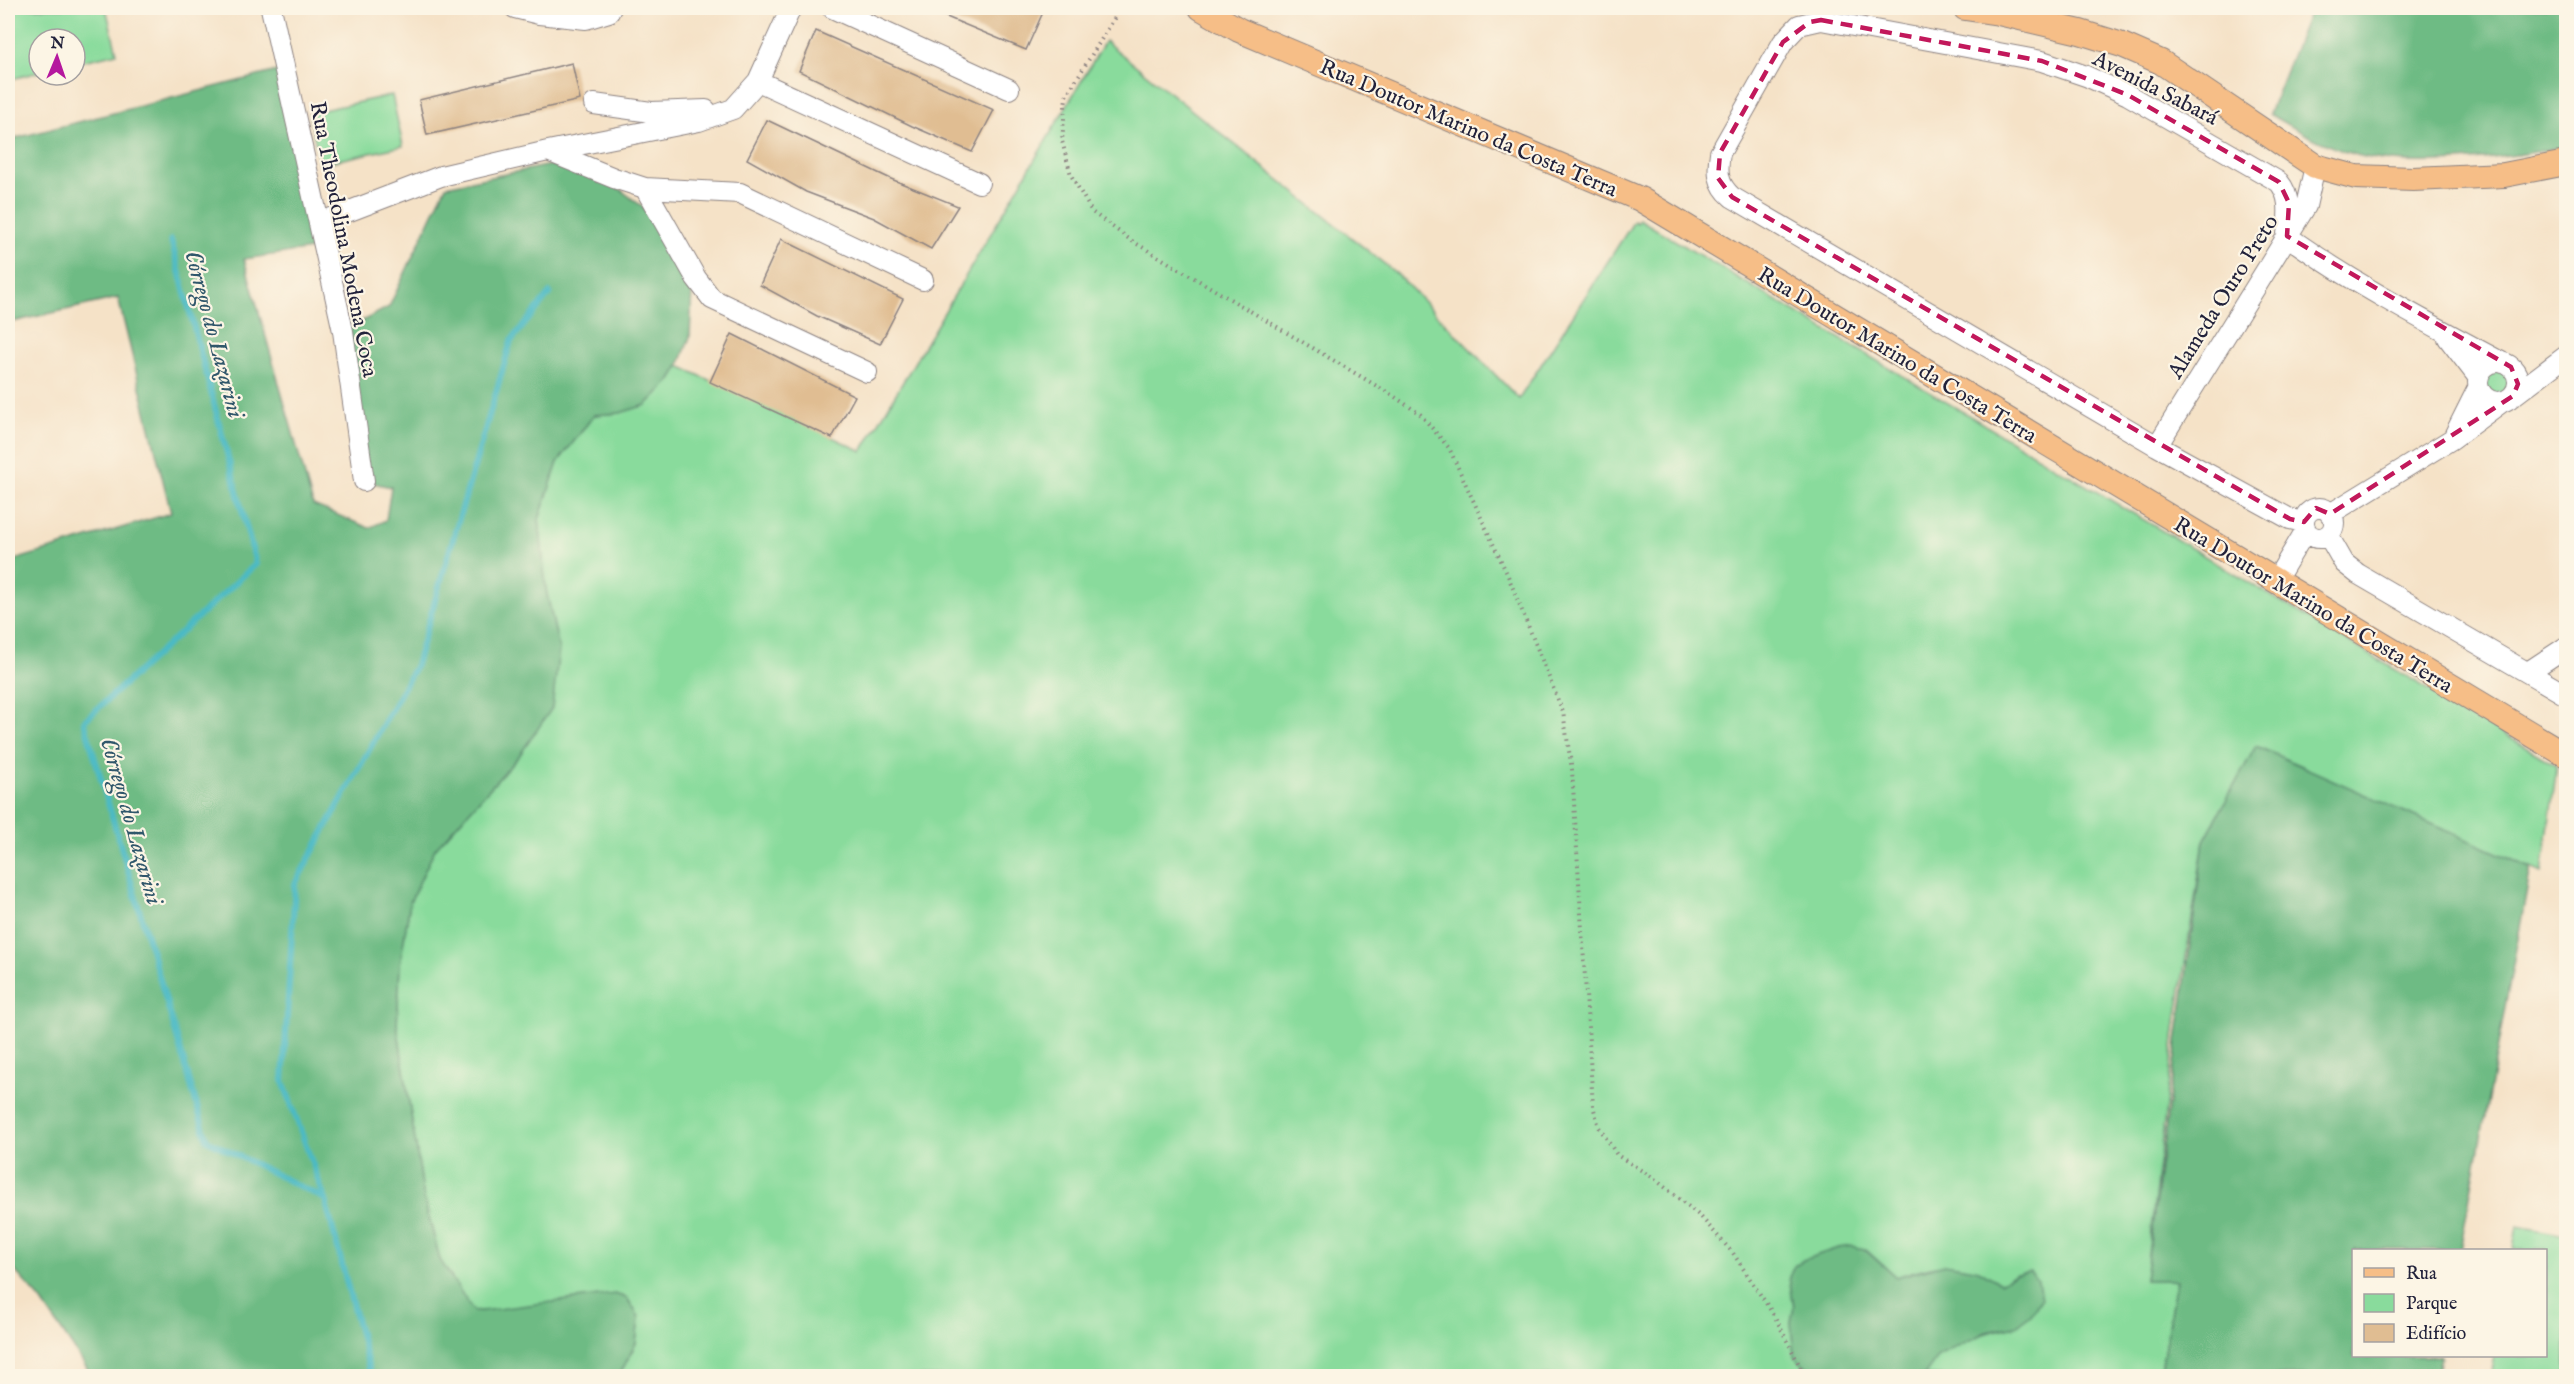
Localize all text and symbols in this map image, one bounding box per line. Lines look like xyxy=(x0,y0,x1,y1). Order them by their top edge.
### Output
north arrow xyxy=(27,27,87,87)
text: N xyxy=(49,34,65,54)
street label: Avenida Sabará xyxy=(2087,45,2223,133)
street label: Rua Doutor Marino da Costa Terra xyxy=(1315,53,1622,205)
street label: Rua Theodolina Modena Coca xyxy=(303,99,384,380)
street label: Alameda Ouro Preto xyxy=(2161,210,2285,385)
water label: Córrego do Lazarini xyxy=(176,247,251,424)
street label: Rua Doutor Marino da Costa Terra xyxy=(1752,261,2042,451)
street label: Rua Doutor Marino da Costa Terra xyxy=(2168,511,2458,701)
water label: Córrego do Lazarini xyxy=(92,734,170,910)
legend xyxy=(2352,1249,2547,1357)
text: Rua xyxy=(2406,1263,2437,1286)
text: Parque xyxy=(2406,1293,2457,1316)
text: Edifício xyxy=(2406,1323,2467,1346)

